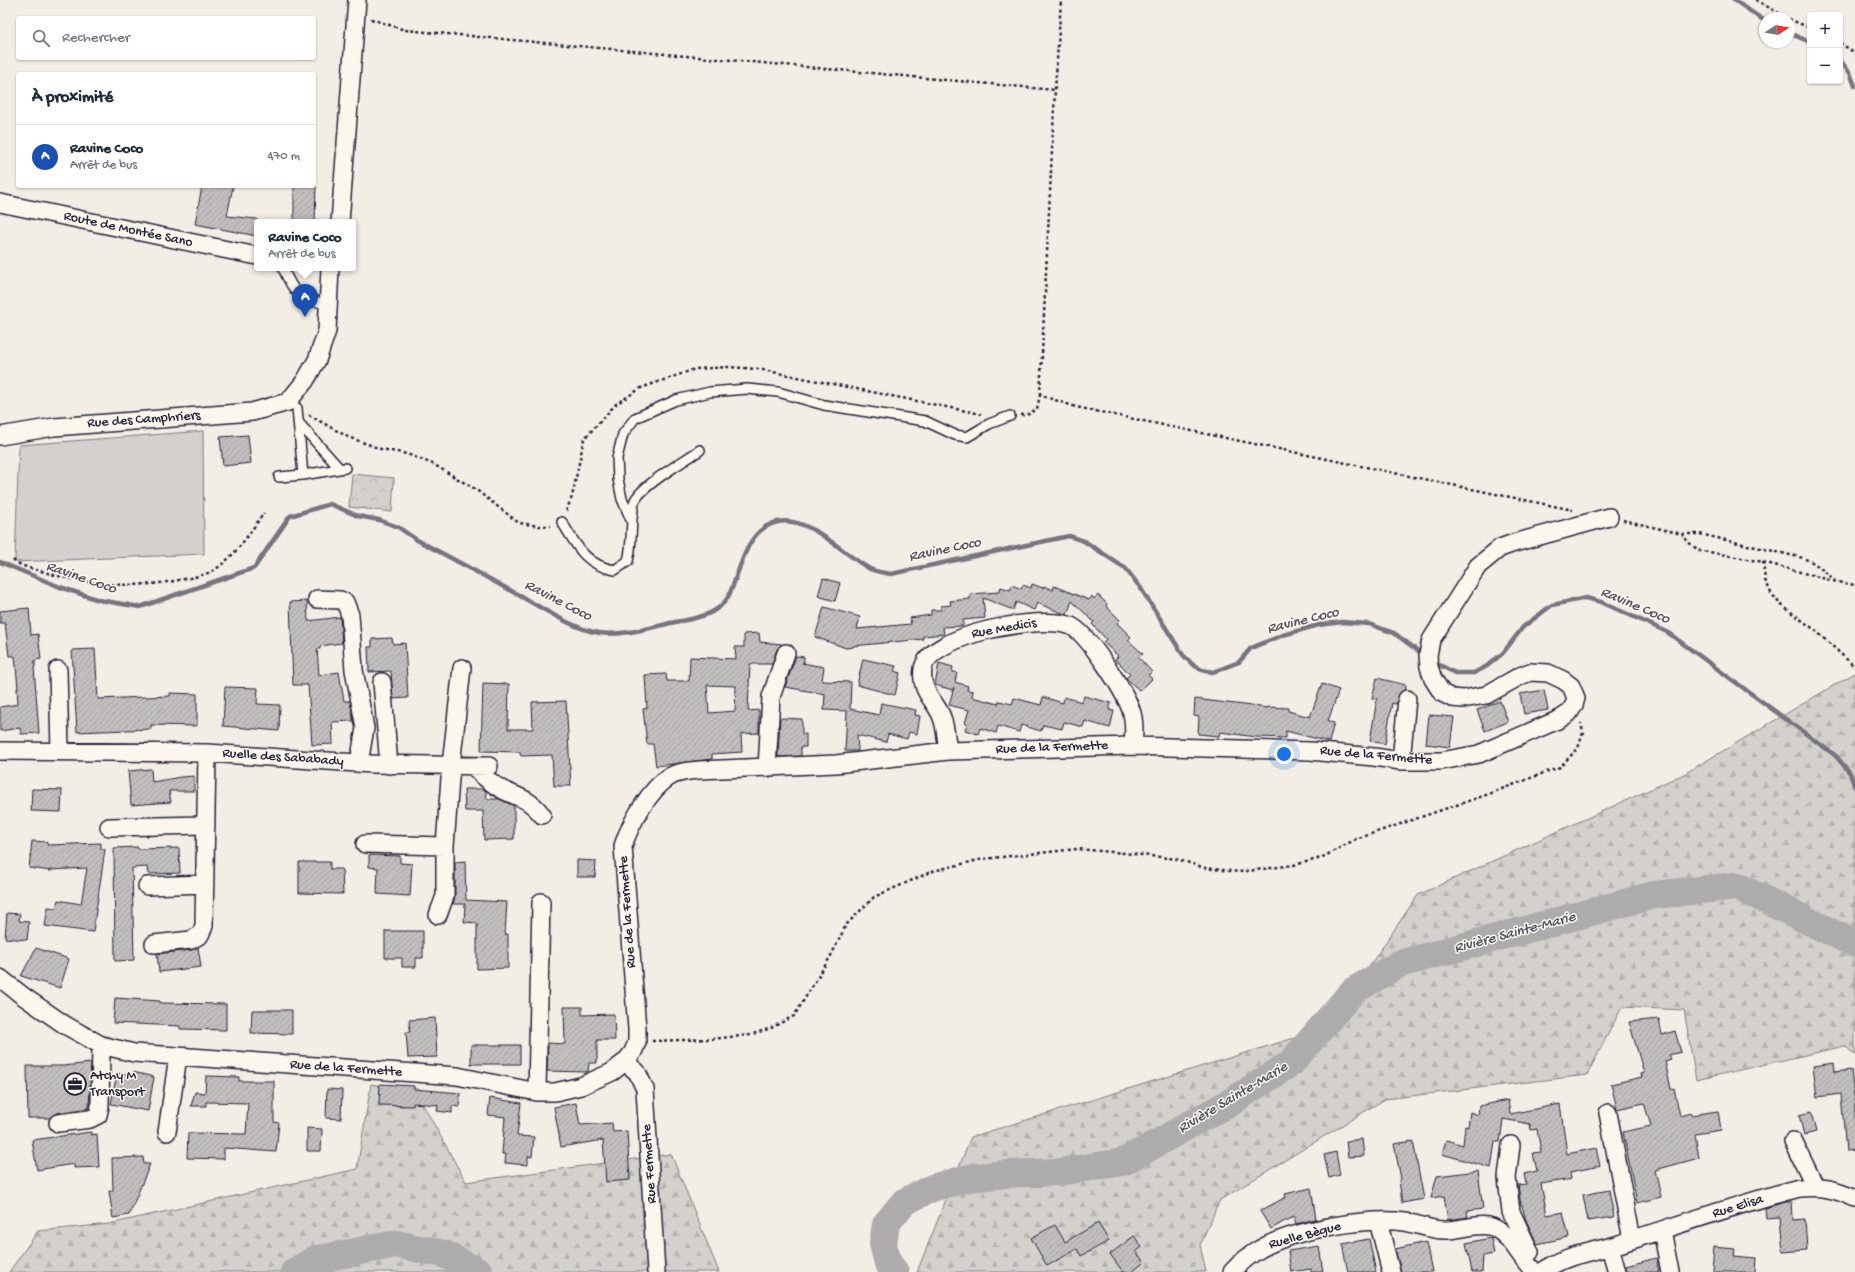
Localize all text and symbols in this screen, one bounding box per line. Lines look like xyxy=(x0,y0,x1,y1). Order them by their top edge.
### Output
north arrow xyxy=(1759,12,1795,48)
map controls xyxy=(1807,12,1843,84)
button: + xyxy=(1807,12,1843,48)
search box xyxy=(16,16,316,60)
icon: search xyxy=(30,27,52,49)
text: Rechercher xyxy=(62,29,130,47)
button: − xyxy=(1807,48,1843,84)
text: À proximité xyxy=(32,88,113,108)
text: Ravine Coco xyxy=(70,140,143,158)
text: A xyxy=(41,149,49,164)
text: 470 m xyxy=(267,149,300,164)
text: Arrêt de bus xyxy=(70,158,137,173)
street label: Route de Montée Sano xyxy=(62,208,194,252)
popup xyxy=(254,219,356,271)
text: Ravine Coco xyxy=(268,229,342,247)
text: Arrêt de bus xyxy=(268,247,335,262)
pin: A xyxy=(292,284,318,317)
street label: Rue des Camphriers xyxy=(87,408,202,432)
water label: Ravine Coco xyxy=(907,533,984,566)
water label: Ravine Coco xyxy=(43,558,120,599)
water label: Ravine Coco xyxy=(521,576,596,626)
water label: Ravine Coco xyxy=(1598,583,1673,629)
water label: Ravine Coco xyxy=(1265,603,1342,639)
street label: Rue Medicis xyxy=(970,615,1039,643)
street label: Rue de la Fermette xyxy=(995,738,1109,758)
street label: Rue de la Fermette xyxy=(1319,743,1434,769)
your location xyxy=(1274,744,1294,764)
street label: Ruelle des Sababady xyxy=(222,745,344,771)
street label: Rue de la Fermette xyxy=(616,855,640,969)
water label: Rivière Sainte-Marie xyxy=(1452,908,1579,958)
street label: Rue de la Fermette xyxy=(289,1057,403,1081)
water label: Rivière Sainte-Marie xyxy=(1175,1058,1292,1138)
place label: Atchy M Transport xyxy=(89,1068,146,1101)
office icon: Atchy M Transport xyxy=(62,1071,88,1097)
street label: Rue Fermette xyxy=(639,1123,661,1204)
street label: Rue Elisa xyxy=(1711,1191,1767,1223)
street label: Ruelle Bègue xyxy=(1267,1218,1344,1254)

